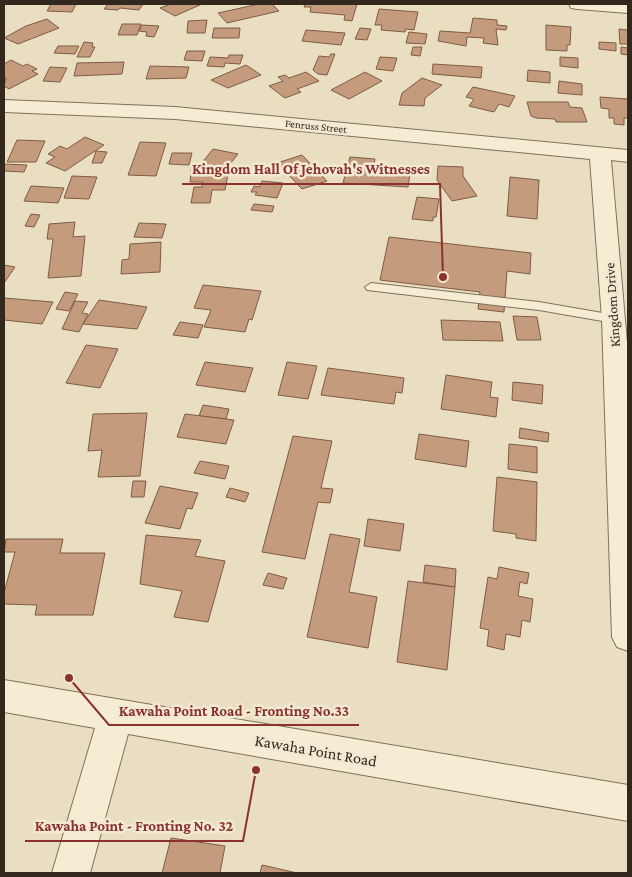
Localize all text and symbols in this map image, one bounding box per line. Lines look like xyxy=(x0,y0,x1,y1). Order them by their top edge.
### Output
street label: Fenruss Street xyxy=(284,117,348,135)
callout: Kingdom Hall Of Jehovah's Witnesses xyxy=(182,154,440,184)
text: Kingdom Hall Of Jehovah's Witnesses xyxy=(192,161,430,177)
street label: Kingdom Drive xyxy=(601,262,623,348)
callout: Kawaha Point Road - Fronting No.33 xyxy=(109,695,359,725)
text: Kawaha Point Road - Fronting No.33 xyxy=(119,703,349,719)
street label: Kawaha Point Road xyxy=(254,731,379,770)
callout: Kawaha Point - Fronting No. 32 xyxy=(25,811,243,841)
text: Kawaha Point - Fronting No. 32 xyxy=(35,818,234,834)

